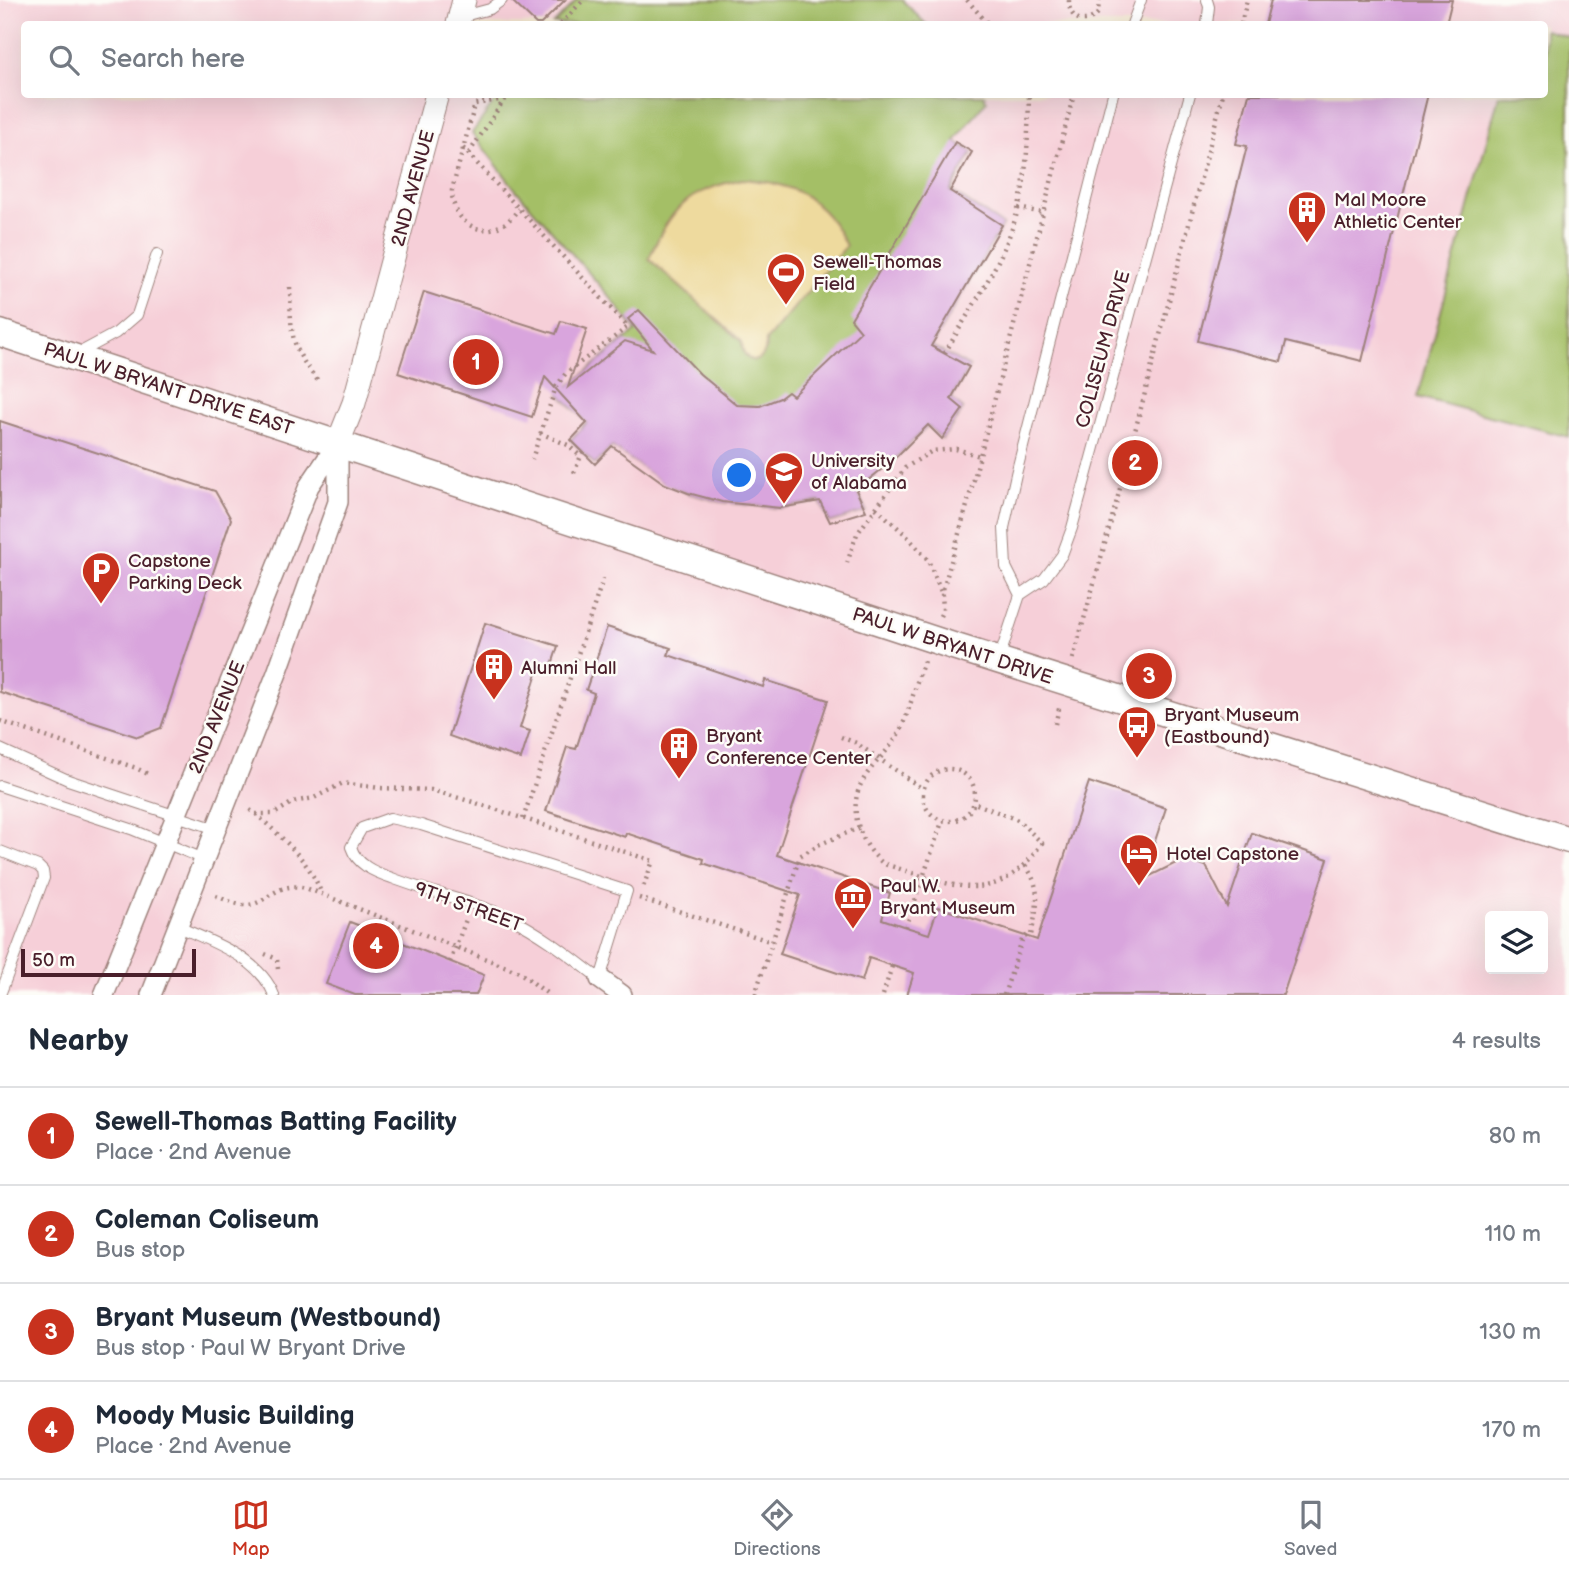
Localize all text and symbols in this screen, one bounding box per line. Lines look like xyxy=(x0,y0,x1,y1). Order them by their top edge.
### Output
search box xyxy=(21,21,1548,98)
icon: search xyxy=(45,41,83,79)
text: Search here xyxy=(101,44,245,75)
street label: 2ND AVENUE xyxy=(387,128,440,249)
building icon: Mal Moore Athletic Center xyxy=(1286,189,1328,244)
place label: Mal Moore Athletic Center xyxy=(1334,189,1463,234)
sports icon: Sewell-Thomas Field xyxy=(765,251,807,306)
place label: Sewell-Thomas Field xyxy=(813,251,942,296)
street label: COLISEUM DRIVE xyxy=(1071,268,1135,430)
pin: 1 xyxy=(453,336,499,388)
street label: PAUL W BRYANT DRIVE EAST xyxy=(41,338,297,441)
pin: 2 xyxy=(1112,437,1158,489)
school or university icon: University of Alabama xyxy=(763,450,805,505)
place label: University of Alabama xyxy=(811,450,907,495)
your location xyxy=(722,458,756,492)
parking icon: Capstone Parking Deck xyxy=(80,550,122,605)
place label: Capstone Parking Deck xyxy=(128,550,242,595)
street label: PAUL W BRYANT DRIVE xyxy=(849,603,1056,690)
building icon: Alumni Hall xyxy=(473,646,515,701)
pin: 3 xyxy=(1126,650,1172,702)
place label: Alumni Hall xyxy=(521,657,617,680)
street label: 2ND AVENUE xyxy=(184,658,250,777)
bus stop icon: Bryant Museum (Eastbound) xyxy=(1116,704,1158,759)
place label: Bryant Museum (Eastbound) xyxy=(1164,704,1299,749)
building icon: Bryant Conference Center xyxy=(658,725,700,780)
place label: Bryant Conference Center xyxy=(706,725,873,770)
hotel icon: Hotel Capstone xyxy=(1118,832,1160,887)
place label: Hotel Capstone xyxy=(1166,843,1299,866)
museum icon: Paul W. Bryant Museum xyxy=(832,875,874,930)
place label: Paul W. Bryant Museum xyxy=(880,875,1015,920)
street label: 9TH STREET xyxy=(411,877,526,938)
map controls xyxy=(1485,911,1548,974)
button: layers xyxy=(1485,911,1548,974)
pin: 4 xyxy=(353,920,399,972)
scale bar xyxy=(21,946,196,978)
text: 50 m xyxy=(32,949,75,972)
text: Nearby xyxy=(28,1023,128,1059)
text: 4 results xyxy=(1452,1027,1541,1055)
text: Sewell-Thomas Batting Facility xyxy=(95,1107,457,1138)
text: 1 xyxy=(46,1122,56,1150)
text: 80 m xyxy=(1489,1122,1541,1150)
text: Place · 2nd Avenue xyxy=(95,1138,291,1166)
text: Coleman Coliseum xyxy=(95,1205,319,1236)
text: 2 xyxy=(44,1220,58,1248)
text: 110 m xyxy=(1484,1220,1541,1248)
text: Bus stop xyxy=(95,1236,185,1264)
text: Bryant Museum (Westbound) xyxy=(95,1303,441,1334)
text: 3 xyxy=(44,1318,58,1346)
text: 130 m xyxy=(1479,1318,1541,1346)
text: Bus stop · Paul W Bryant Drive xyxy=(95,1334,406,1362)
text: Moody Music Building xyxy=(95,1401,354,1432)
text: 4 xyxy=(44,1416,58,1444)
text: 170 m xyxy=(1482,1416,1541,1444)
text: Place · 2nd Avenue xyxy=(95,1432,291,1460)
tab: Map xyxy=(232,1496,270,1561)
tab: Directions xyxy=(733,1496,821,1561)
tab: Saved xyxy=(1284,1496,1337,1561)

